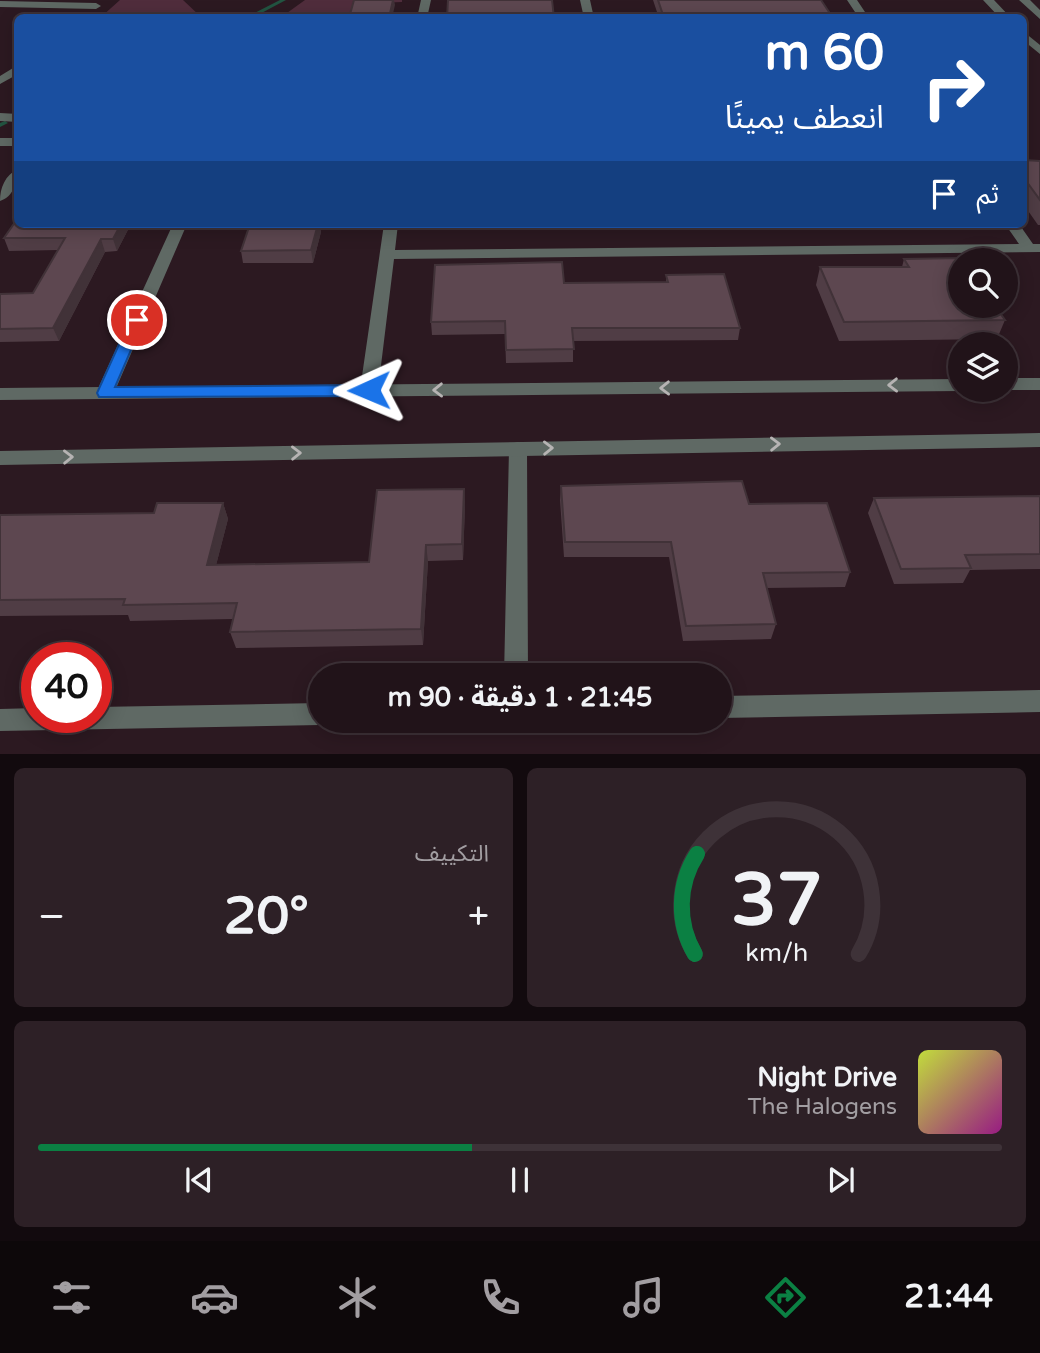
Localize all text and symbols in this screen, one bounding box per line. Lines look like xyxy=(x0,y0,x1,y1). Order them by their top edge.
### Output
text: 60 m xyxy=(765,24,884,83)
icon: right xyxy=(908,42,999,133)
text: انعطف يمينًا xyxy=(725,99,884,137)
icon: arrive xyxy=(925,175,963,213)
text: ثم xyxy=(977,179,999,210)
map controls xyxy=(948,248,1018,402)
button: search xyxy=(948,248,1018,318)
pin xyxy=(107,290,167,350)
icon: arrive xyxy=(118,301,156,339)
button: layers xyxy=(948,332,1018,402)
position arrow xyxy=(332,353,406,427)
one-way arrow xyxy=(887,378,898,393)
one-way arrow xyxy=(659,380,670,395)
one-way arrow xyxy=(432,382,442,398)
one-way arrow xyxy=(770,437,781,452)
one-way arrow xyxy=(543,440,553,456)
one-way arrow xyxy=(290,445,301,460)
one-way arrow xyxy=(63,449,74,465)
speed limit sign: 40 xyxy=(21,642,112,733)
text: 21:45 · 1 دقيقة · 90 m xyxy=(388,682,652,713)
text: التكييف xyxy=(415,840,489,868)
text: 37 xyxy=(731,857,822,945)
text: 20° xyxy=(224,885,309,948)
text: − xyxy=(38,894,65,940)
text: + xyxy=(468,894,489,940)
text: km/h xyxy=(745,937,808,967)
text: Night Drive xyxy=(757,1062,897,1093)
text: The Halogens xyxy=(748,1093,897,1121)
icon: previous xyxy=(180,1161,218,1199)
icon: pause xyxy=(501,1161,539,1199)
icon: next xyxy=(822,1161,860,1199)
icon: filters xyxy=(47,1273,96,1322)
icon: car xyxy=(190,1273,239,1322)
icon: climate xyxy=(333,1273,382,1322)
icon: phone xyxy=(476,1273,525,1322)
icon: music xyxy=(619,1273,668,1322)
icon: directions xyxy=(761,1273,810,1322)
text: 21:44 xyxy=(904,1278,993,1316)

